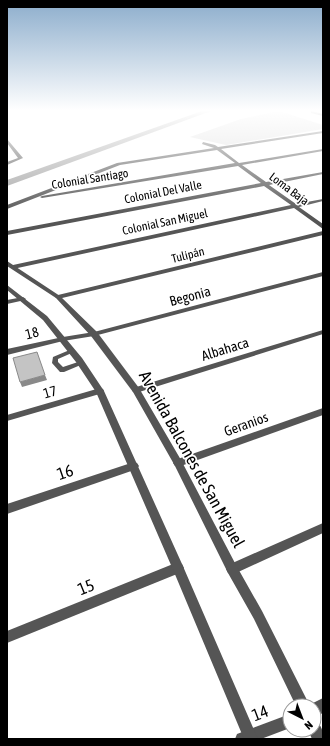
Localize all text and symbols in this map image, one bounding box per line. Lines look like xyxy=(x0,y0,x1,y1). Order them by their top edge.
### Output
street label: Colonial Santiago xyxy=(51,166,130,192)
street label: Loma Baja xyxy=(267,170,311,208)
street label: Colonial Del Valle xyxy=(123,178,203,206)
street label: Colonial San Miguel xyxy=(121,206,210,238)
street label: Tulipán xyxy=(170,244,206,266)
street label: Begonia xyxy=(168,283,212,309)
street label: 18 xyxy=(24,324,41,342)
street label: Albahaca xyxy=(199,334,251,364)
street label: Avenida Balcones de San Miguel xyxy=(135,367,249,551)
street label: 17 xyxy=(41,382,59,402)
street label: Geranios xyxy=(222,409,270,439)
street label: 16 xyxy=(54,460,76,484)
street label: 15 xyxy=(75,575,97,599)
north arrow xyxy=(282,698,322,738)
street label: 14 xyxy=(249,701,271,725)
text: N xyxy=(302,719,315,732)

